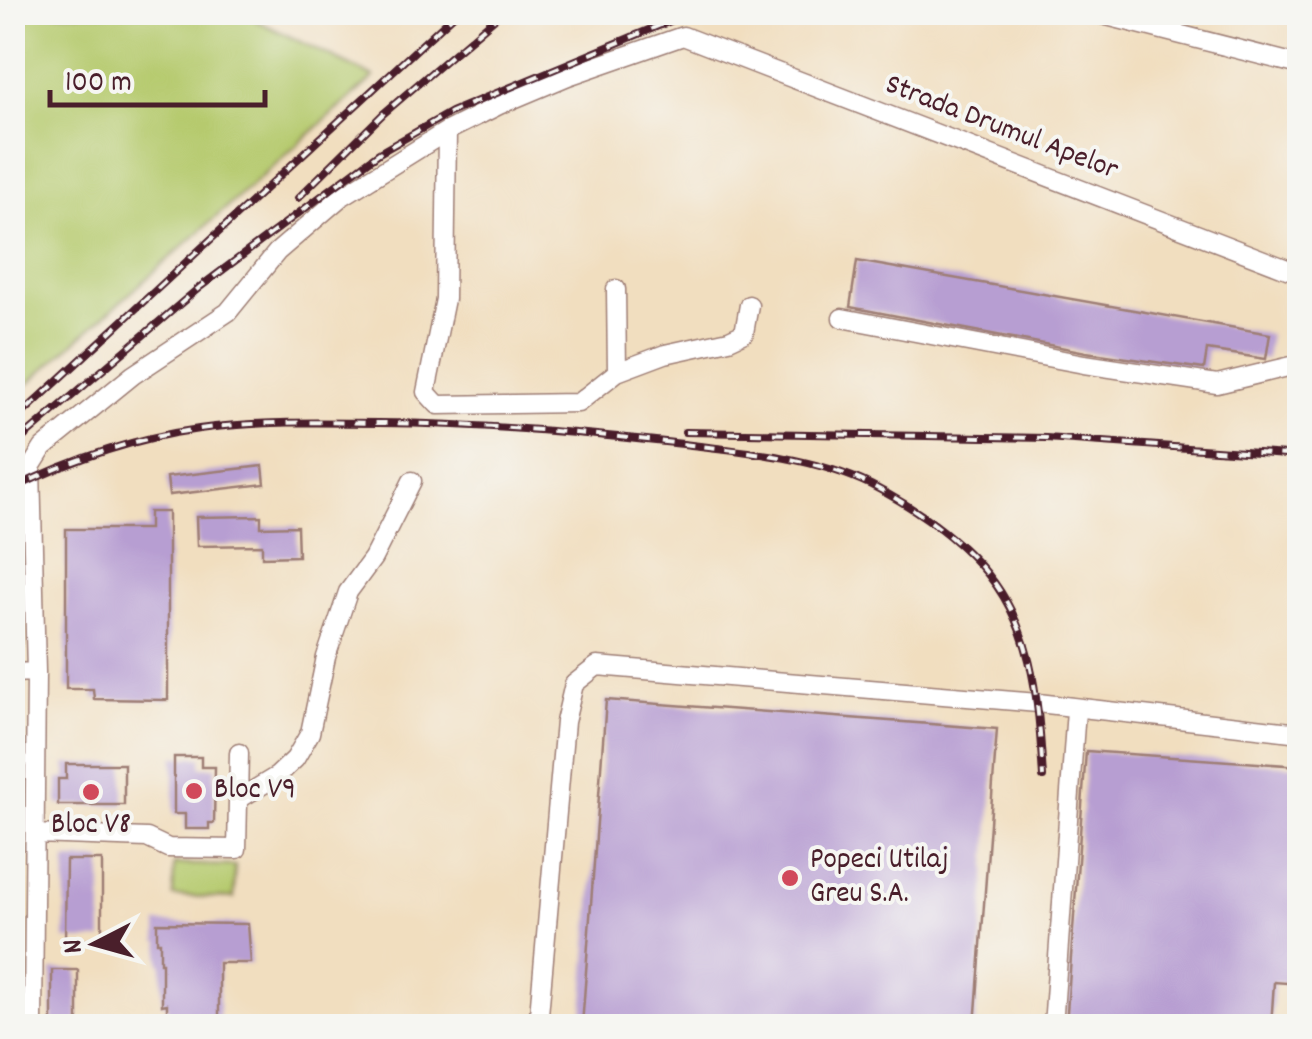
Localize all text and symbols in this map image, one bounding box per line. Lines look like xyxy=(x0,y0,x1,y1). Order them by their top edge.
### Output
scale bar xyxy=(50,45,265,107)
text: 100 m xyxy=(65,63,132,106)
street label: Strada Drumul Apelor xyxy=(878,65,1124,193)
place label: Bloc V9 xyxy=(214,770,296,813)
marker: Bloc V9 xyxy=(183,780,205,802)
marker: Bloc V8 xyxy=(80,781,102,803)
place label: Bloc V8 xyxy=(51,805,131,848)
place label: Popeci Utilaj Greu S.A. xyxy=(810,840,949,917)
marker: Popeci Utilaj Greu S.A. xyxy=(779,867,801,889)
north arrow xyxy=(45,894,145,994)
text: N xyxy=(54,937,96,955)

